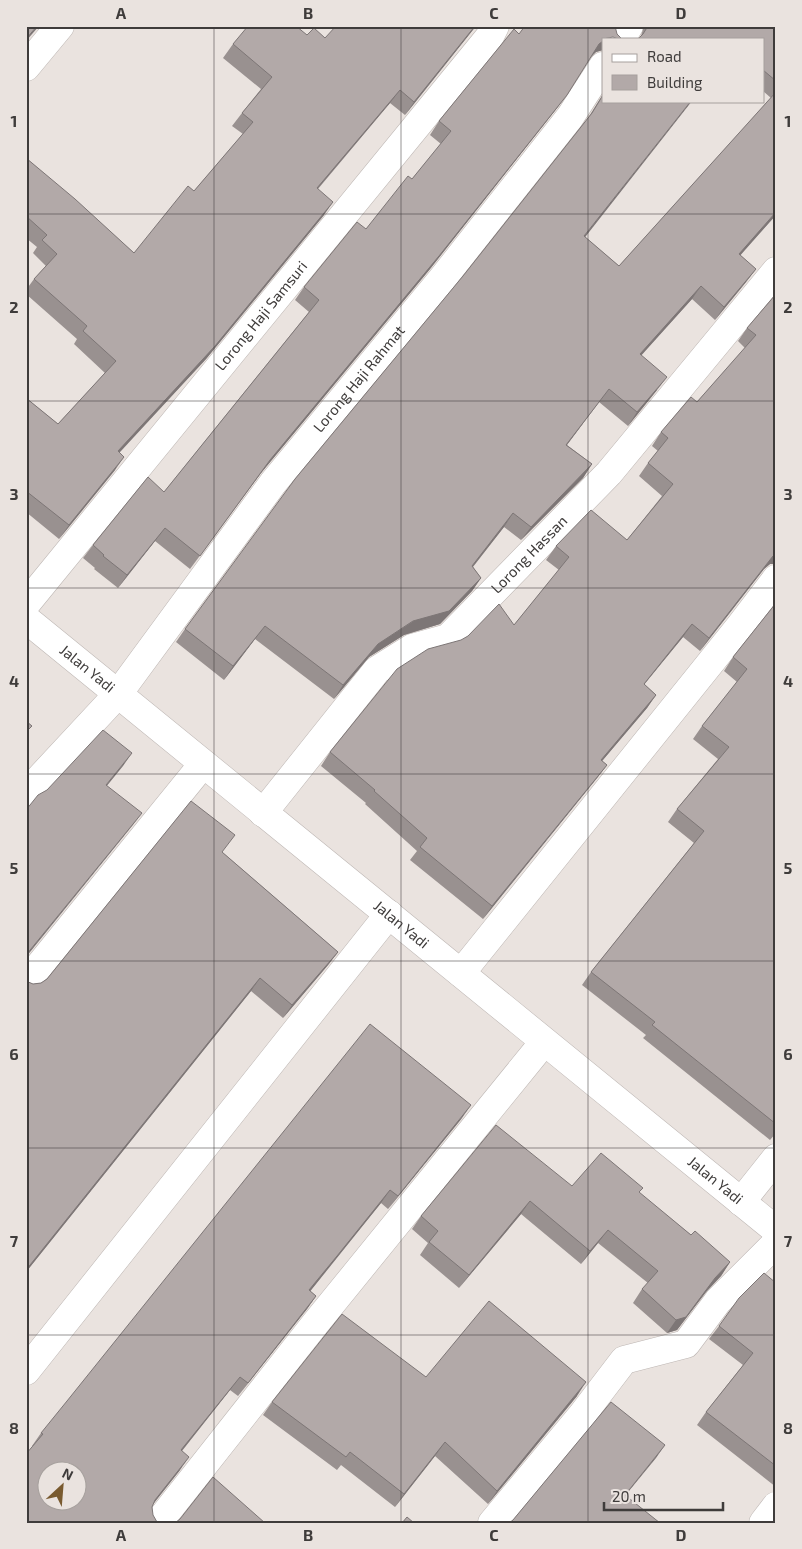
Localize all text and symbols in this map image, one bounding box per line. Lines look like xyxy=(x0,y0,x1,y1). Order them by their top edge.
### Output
text: A xyxy=(116,3,127,22)
text: B xyxy=(303,3,313,22)
text: C xyxy=(489,3,499,22)
text: D xyxy=(676,3,687,22)
legend xyxy=(602,38,764,102)
text: Road xyxy=(647,47,682,65)
text: Building xyxy=(647,73,703,91)
text: 1 xyxy=(11,111,17,130)
text: 1 xyxy=(785,111,791,130)
street label: Lorong Haji Samsuri xyxy=(211,257,311,374)
text: 2 xyxy=(9,297,19,316)
text: 2 xyxy=(783,297,793,316)
street label: Lorong Haji Rahmat xyxy=(309,321,408,436)
text: 3 xyxy=(9,484,19,503)
text: 3 xyxy=(783,484,793,503)
street label: Lorong Hassan xyxy=(487,511,570,597)
street label: Jalan Yadi xyxy=(57,640,119,696)
text: 4 xyxy=(9,671,19,690)
text: 4 xyxy=(783,671,793,690)
text: 5 xyxy=(10,858,19,877)
text: 5 xyxy=(784,858,793,877)
street label: Jalan Yadi xyxy=(371,896,433,952)
text: 6 xyxy=(9,1044,19,1063)
text: 6 xyxy=(783,1044,793,1063)
street label: Jalan Yadi xyxy=(685,1152,747,1208)
text: 7 xyxy=(10,1231,19,1250)
text: 7 xyxy=(784,1231,793,1250)
text: 8 xyxy=(9,1418,19,1437)
text: 8 xyxy=(783,1418,793,1437)
north arrow xyxy=(38,1462,88,1512)
text: N xyxy=(60,1464,76,1484)
scale bar xyxy=(604,1479,723,1511)
text: 20 m xyxy=(612,1487,646,1505)
text: A xyxy=(116,1525,127,1544)
text: B xyxy=(303,1525,313,1544)
text: C xyxy=(489,1525,499,1544)
text: D xyxy=(676,1525,687,1544)

